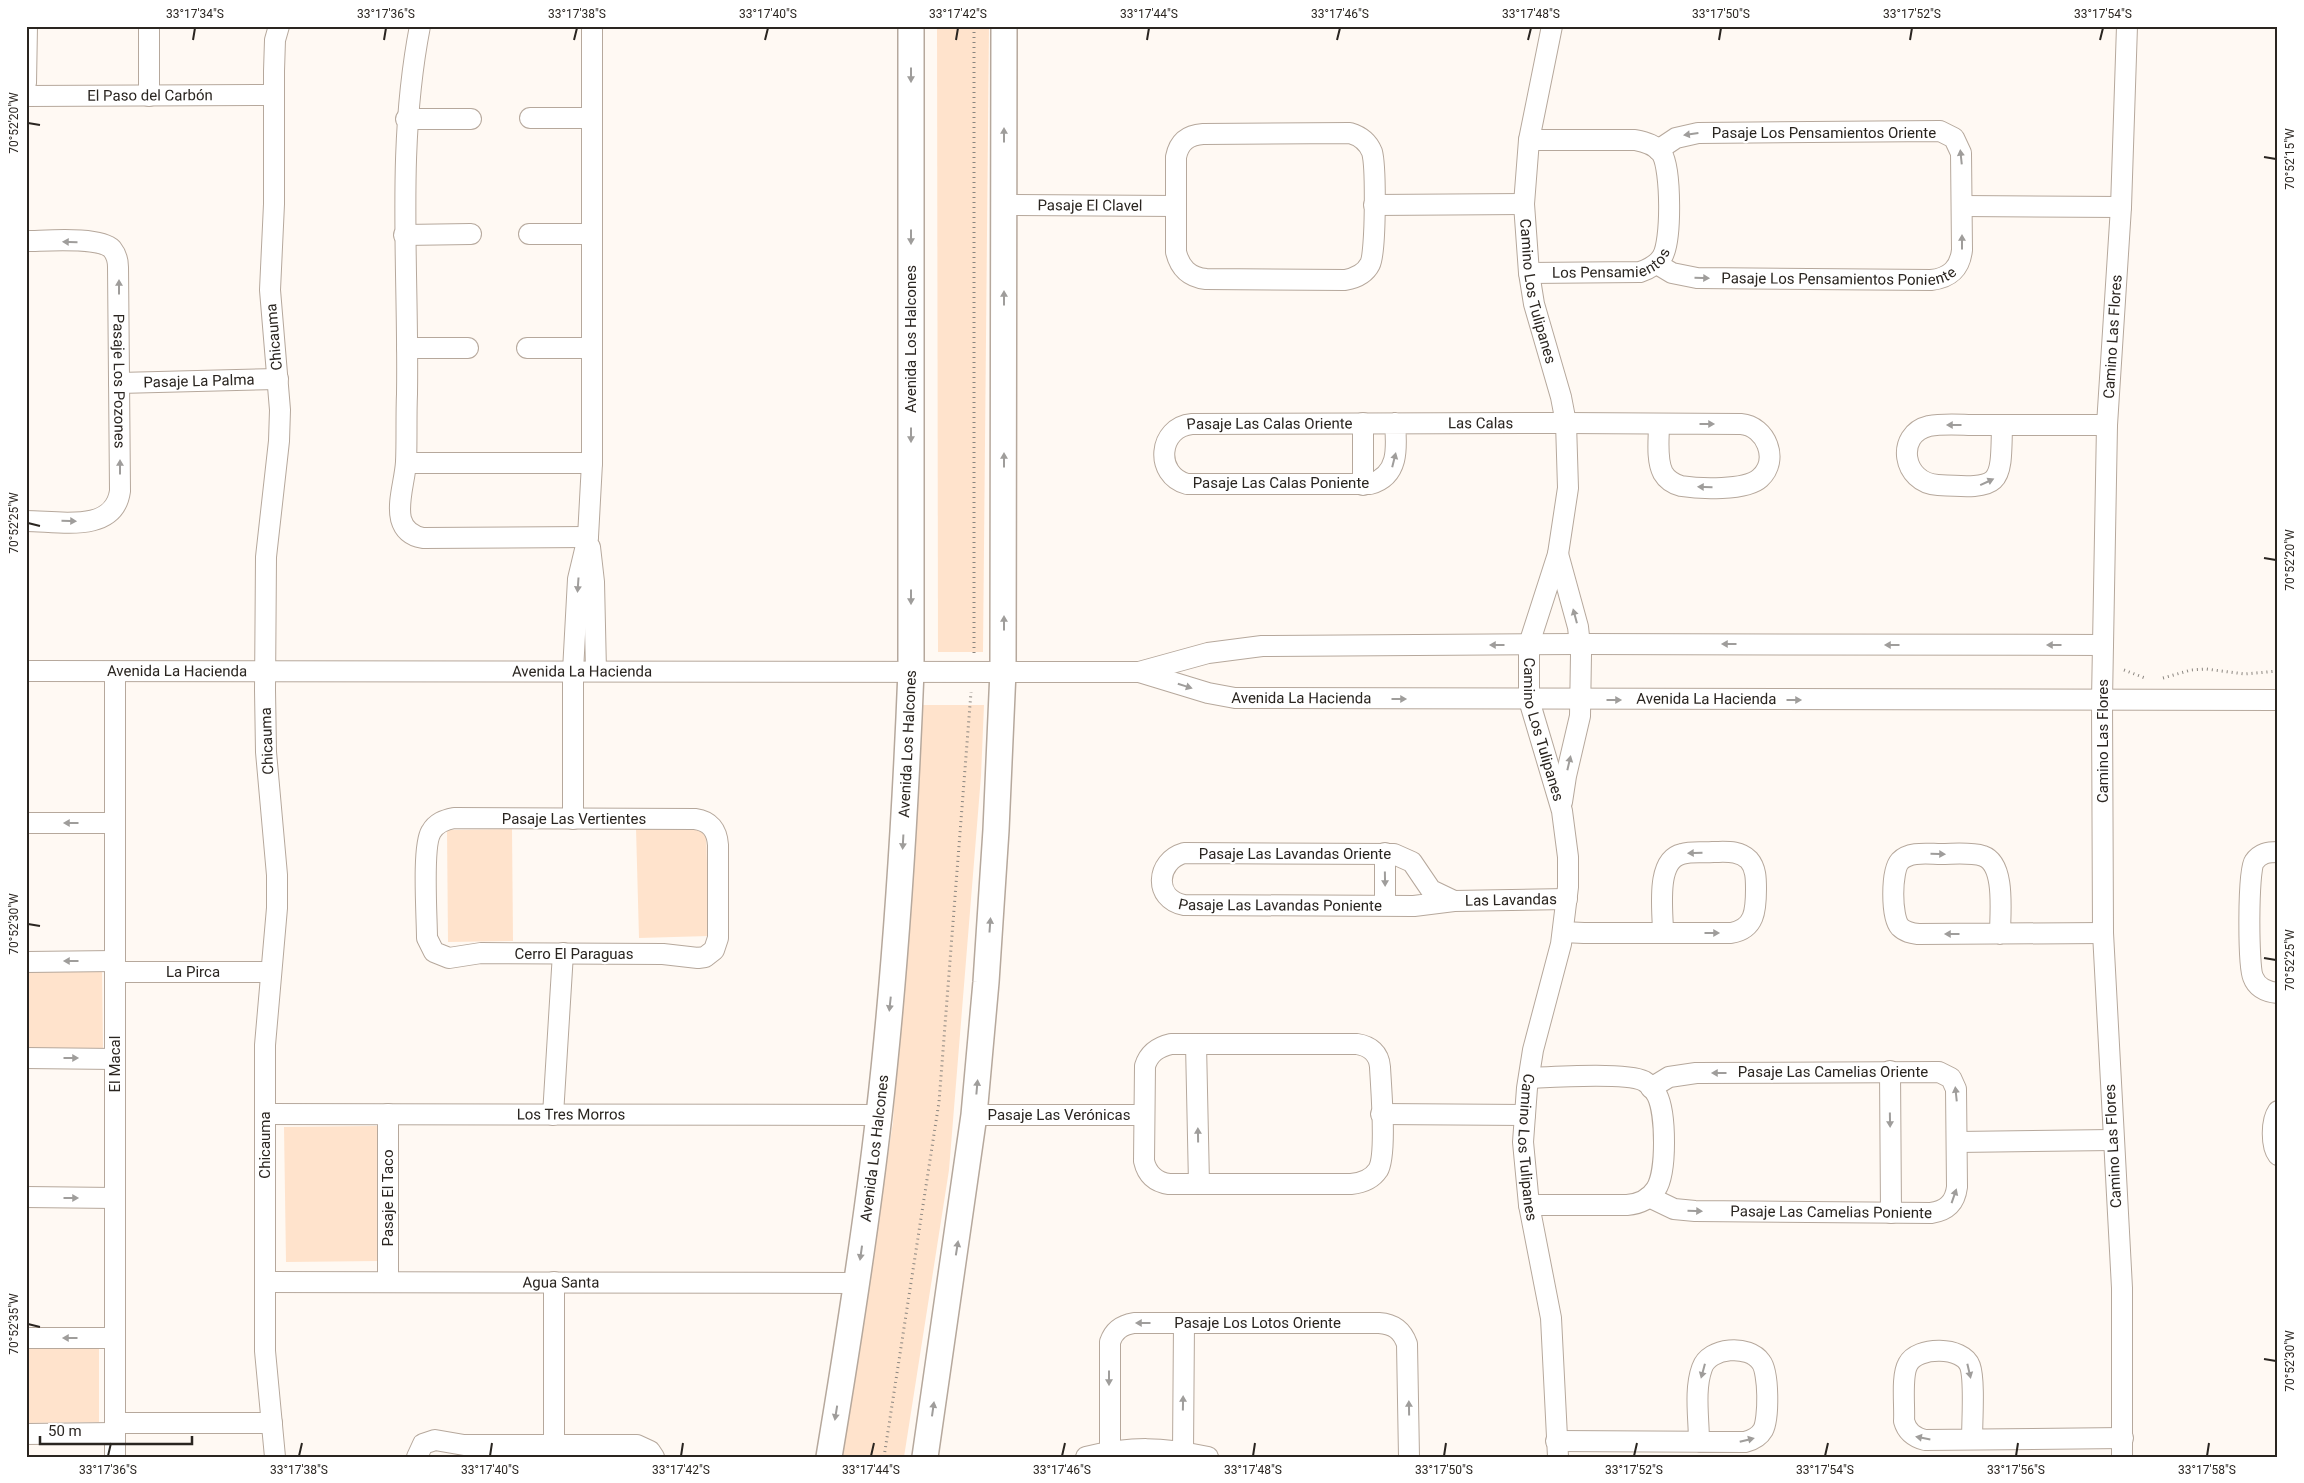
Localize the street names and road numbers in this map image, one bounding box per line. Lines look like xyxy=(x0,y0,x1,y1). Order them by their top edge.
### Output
street label: El Paso del Carbón xyxy=(87,86,213,105)
street label: Pasaje Los Pensamientos Oriente xyxy=(1712,124,1936,142)
street label: Pasaje El Clavel xyxy=(1037,196,1143,215)
street label: Camino Los Tulipanes xyxy=(1516,218,1560,366)
street label: Los Pensamientos xyxy=(1552,246,1674,282)
street label: Pasaje Los Pensamientos Poniente xyxy=(1721,263,1960,289)
street label: Avenida Los Halcones xyxy=(902,265,920,413)
street label: Camino Las Flores xyxy=(2100,274,2126,399)
street label: Chicauma xyxy=(262,303,286,371)
street label: Pasaje Los Pozones xyxy=(109,314,129,448)
street label: Pasaje La Palma xyxy=(143,371,255,391)
street label: Las Calas xyxy=(1448,414,1513,432)
street label: Pasaje Las Calas Oriente xyxy=(1186,415,1353,434)
street label: Pasaje Las Calas Poniente xyxy=(1193,474,1369,492)
street label: Camino Los Tulipanes xyxy=(1520,657,1568,803)
street label: Avenida La Hacienda xyxy=(107,662,247,680)
street label: Avenida La Hacienda xyxy=(512,662,652,681)
street label: Avenida Los Halcones xyxy=(895,670,920,818)
street label: Camino Las Flores xyxy=(2094,679,2112,803)
street label: Avenida La Hacienda xyxy=(1231,689,1372,707)
street label: Avenida La Hacienda xyxy=(1636,690,1777,708)
street label: Chicauma xyxy=(257,707,277,775)
street label: Pasaje Las Vertientes xyxy=(502,810,646,828)
street label: Pasaje Las Lavandas Oriente xyxy=(1199,845,1391,863)
street label: Las Lavandas xyxy=(1465,890,1557,910)
street label: Pasaje Las Lavandas Poniente xyxy=(1177,895,1382,915)
street label: Cerro El Paraguas xyxy=(515,945,634,963)
street label: La Pirca xyxy=(166,963,220,981)
street label: El Macal xyxy=(106,1036,124,1092)
street label: Pasaje Las Camelias Oriente xyxy=(1738,1063,1928,1081)
street label: Camino Los Tulipanes xyxy=(1514,1072,1541,1222)
street label: Avenida Los Halcones xyxy=(857,1074,892,1223)
street label: Camino Las Flores xyxy=(2101,1084,2125,1208)
street label: Los Tres Morros xyxy=(517,1105,625,1124)
street label: Pasaje Las Verónicas xyxy=(988,1106,1130,1124)
street label: Chicauma xyxy=(256,1111,274,1179)
street label: Pasaje El Taco xyxy=(379,1150,397,1247)
street label: Pasaje Las Camelias Poniente xyxy=(1730,1202,1932,1222)
street label: Agua Santa xyxy=(523,1273,599,1292)
street label: Pasaje Los Lotos Oriente xyxy=(1174,1314,1341,1332)

